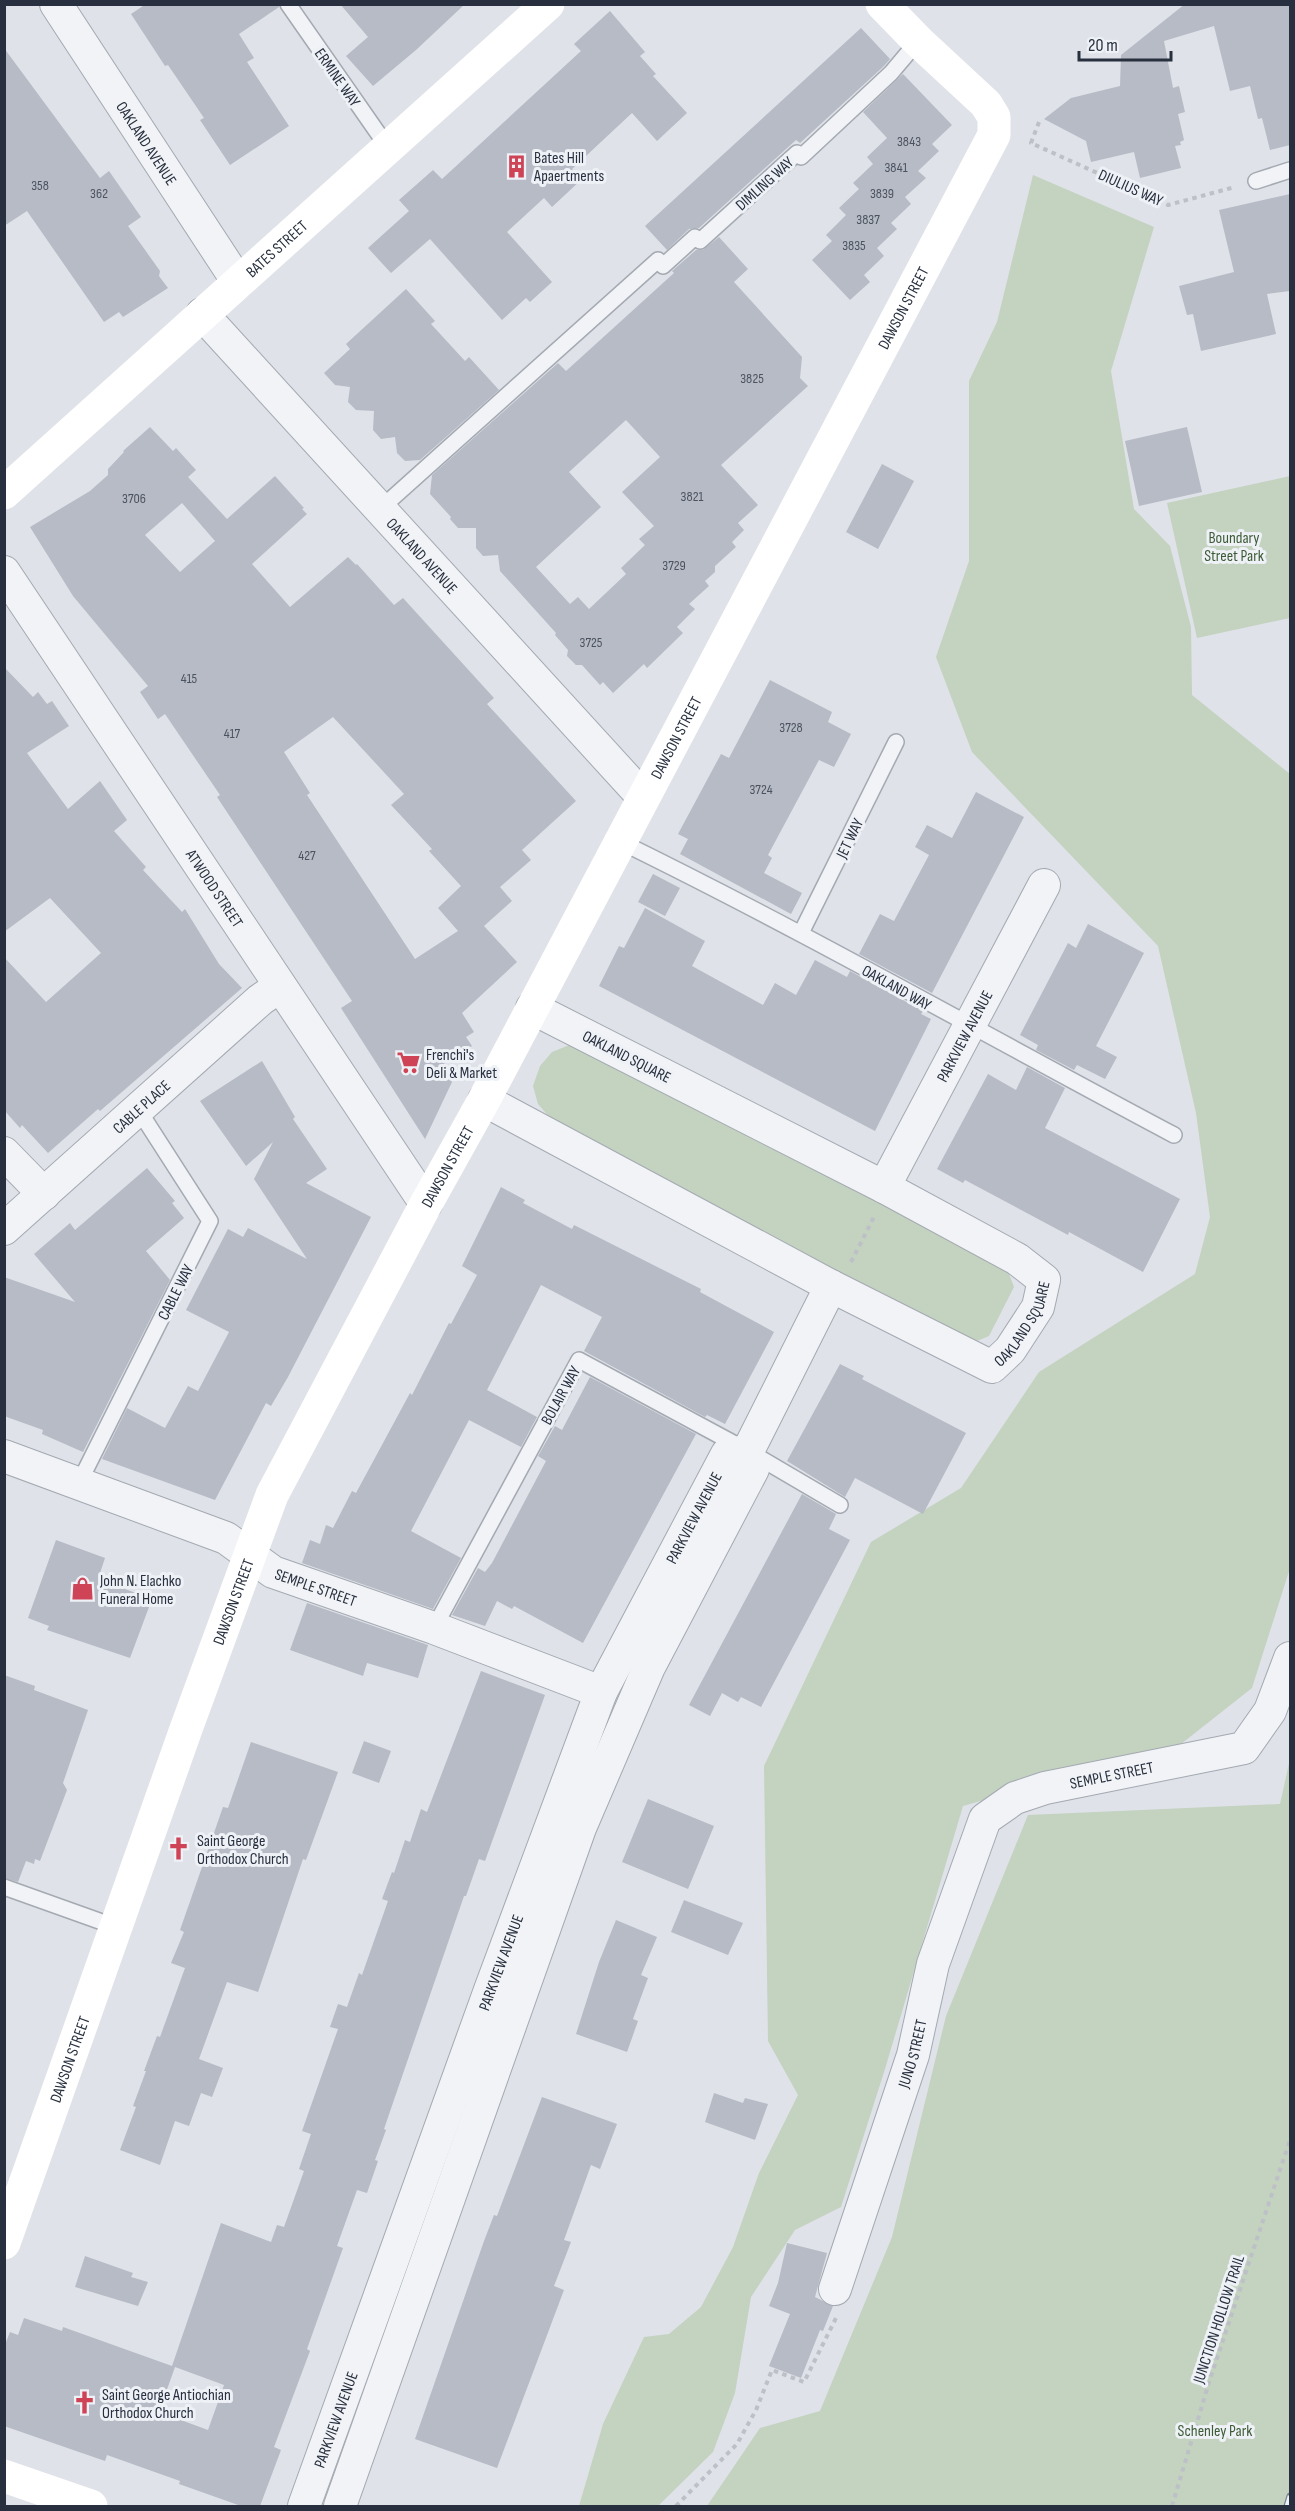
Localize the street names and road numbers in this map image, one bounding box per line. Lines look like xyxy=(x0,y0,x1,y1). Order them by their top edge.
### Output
street label: ERMINE WAY xyxy=(310,45,364,111)
street label: OAKLAND AVENUE xyxy=(111,98,180,189)
street label: DIMLING WAY xyxy=(732,153,798,215)
street label: DIULIUS WAY xyxy=(1095,166,1166,211)
street label: BATES STREET xyxy=(243,217,312,282)
street label: DAWSON STREET xyxy=(875,264,934,353)
street label: OAKLAND AVENUE xyxy=(382,515,461,598)
street label: DAWSON STREET xyxy=(647,693,707,782)
street label: JET WAY xyxy=(832,815,868,863)
street label: ATWOOD STREET xyxy=(180,845,247,932)
street label: OAKLAND WAY xyxy=(858,962,934,1015)
street label: PARKVIEW AVENUE xyxy=(933,988,997,1086)
street label: OAKLAND SQUARE xyxy=(579,1027,674,1088)
street label: CABLE PLACE xyxy=(109,1077,175,1138)
street label: DAWSON STREET xyxy=(418,1123,479,1211)
street label: CABLE WAY xyxy=(154,1261,198,1324)
street label: OAKLAND SQUARE xyxy=(991,1280,1054,1371)
street label: BOLAIR WAY xyxy=(537,1363,585,1428)
street label: PARKVIEW AVENUE xyxy=(663,1469,727,1567)
street label: DAWSON STREET xyxy=(210,1556,259,1648)
street label: SEMPLE STREET xyxy=(272,1565,359,1611)
street label: SEMPLE STREET xyxy=(1068,1758,1156,1794)
street label: PARKVIEW AVENUE xyxy=(475,1912,528,2013)
street label: DAWSON STREET xyxy=(46,2013,95,2105)
street label: JUNO STREET xyxy=(894,2017,932,2091)
street label: JUNCTION HOLLOW TRAIL xyxy=(1189,2253,1249,2387)
street label: PARKVIEW AVENUE xyxy=(311,2369,363,2471)

